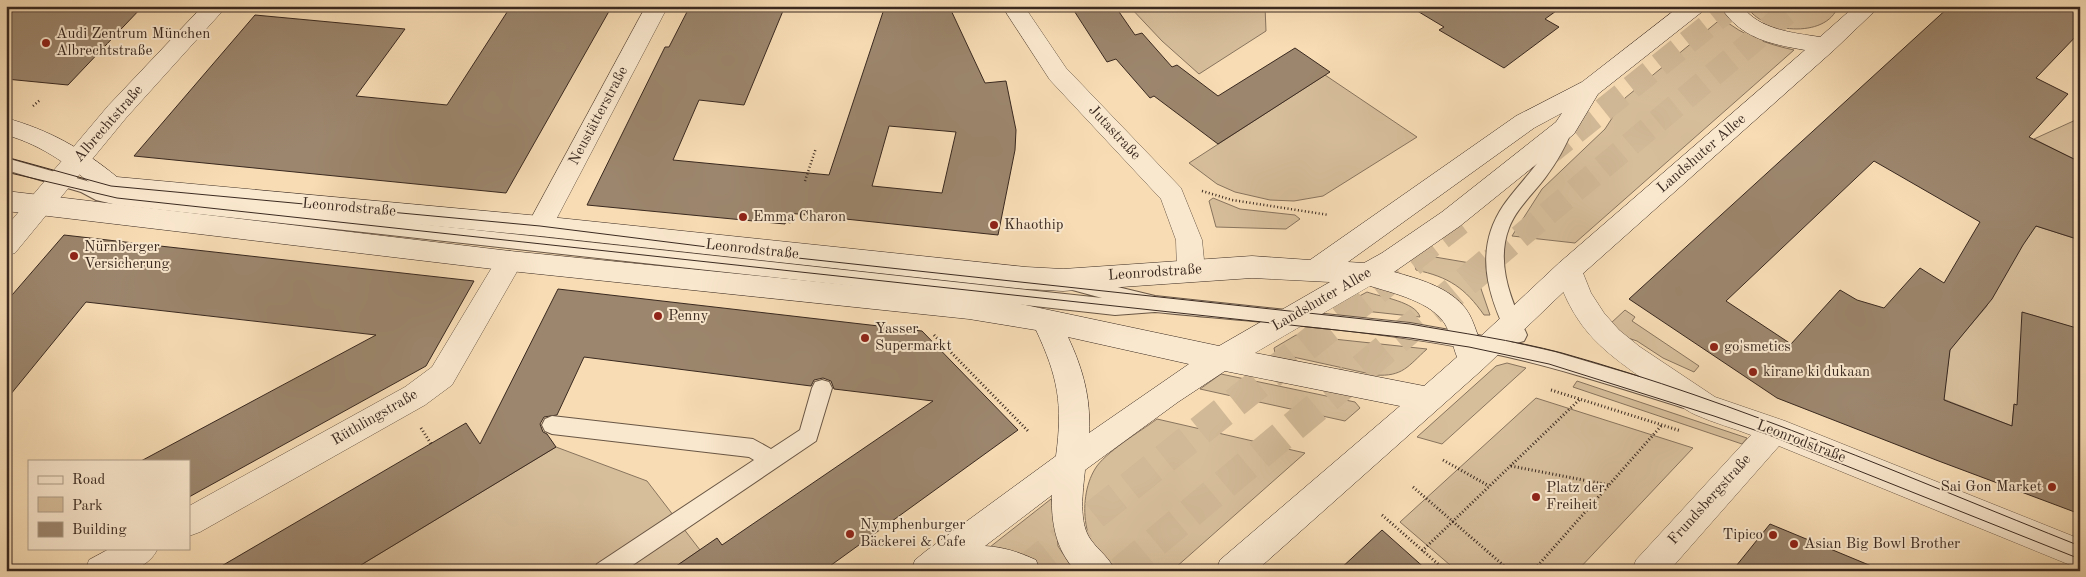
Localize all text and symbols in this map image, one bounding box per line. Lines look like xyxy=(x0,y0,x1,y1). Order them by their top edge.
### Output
place label: Audi Zentrum München Albrechtstraße xyxy=(56,27,210,59)
marker: Audi Zentrum München Albrechtstraße xyxy=(40,37,52,49)
street label: Neustätterstraße xyxy=(567,64,631,168)
street label: Albrechtstraße xyxy=(72,83,146,165)
street label: Jutastraße xyxy=(1085,103,1143,163)
street label: Landshuter Allee xyxy=(1655,112,1749,196)
street label: Leonrodstraße xyxy=(302,196,397,220)
place label: Emma Charon xyxy=(753,210,846,225)
marker: Emma Charon xyxy=(737,211,749,223)
place label: Khaothip xyxy=(1004,218,1064,233)
marker: Khaothip xyxy=(988,219,1000,231)
street label: Leonrodstraße xyxy=(704,238,800,262)
place label: Nürnberger Versicherung xyxy=(84,240,170,272)
marker: Nürnberger Versicherung xyxy=(68,250,80,262)
street label: Leonrodstraße xyxy=(1108,262,1203,284)
street label: Landshuter Allee xyxy=(1270,265,1374,334)
place label: Penny xyxy=(668,309,709,324)
marker: Penny xyxy=(652,310,664,322)
place label: Yasser Supermarkt xyxy=(875,322,952,354)
marker: Yasser Supermarkt xyxy=(859,332,871,344)
place label: go'smetics xyxy=(1724,340,1791,355)
marker: go'smetics xyxy=(1708,341,1720,353)
place label: kirane ki dukaan xyxy=(1763,365,1870,380)
marker: kirane ki dukaan xyxy=(1747,366,1759,378)
street label: Rüthlingstraße xyxy=(329,387,421,449)
street label: Leonrodstraße xyxy=(1754,418,1848,466)
street label: Frundsbergstraße xyxy=(1666,452,1754,548)
legend xyxy=(28,460,190,550)
text: Road xyxy=(72,473,106,488)
place label: Sai Gon Market xyxy=(1940,480,2042,495)
place label: Platz der Freiheit xyxy=(1546,481,1605,513)
marker: Sai Gon Market xyxy=(2046,481,2058,493)
marker: Platz der Freiheit xyxy=(1530,491,1542,503)
text: Park xyxy=(72,499,103,514)
place label: Nymphenburger Bäckerei & Cafe xyxy=(860,518,966,550)
text: Building xyxy=(72,523,127,538)
marker: Nymphenburger Bäckerei & Cafe xyxy=(844,528,856,540)
place label: Tipico xyxy=(1722,528,1763,543)
marker: Tipico xyxy=(1767,529,1779,541)
place label: Asian Big Bowl Brother xyxy=(1804,537,1960,552)
marker: Asian Big Bowl Brother xyxy=(1788,538,1800,550)

